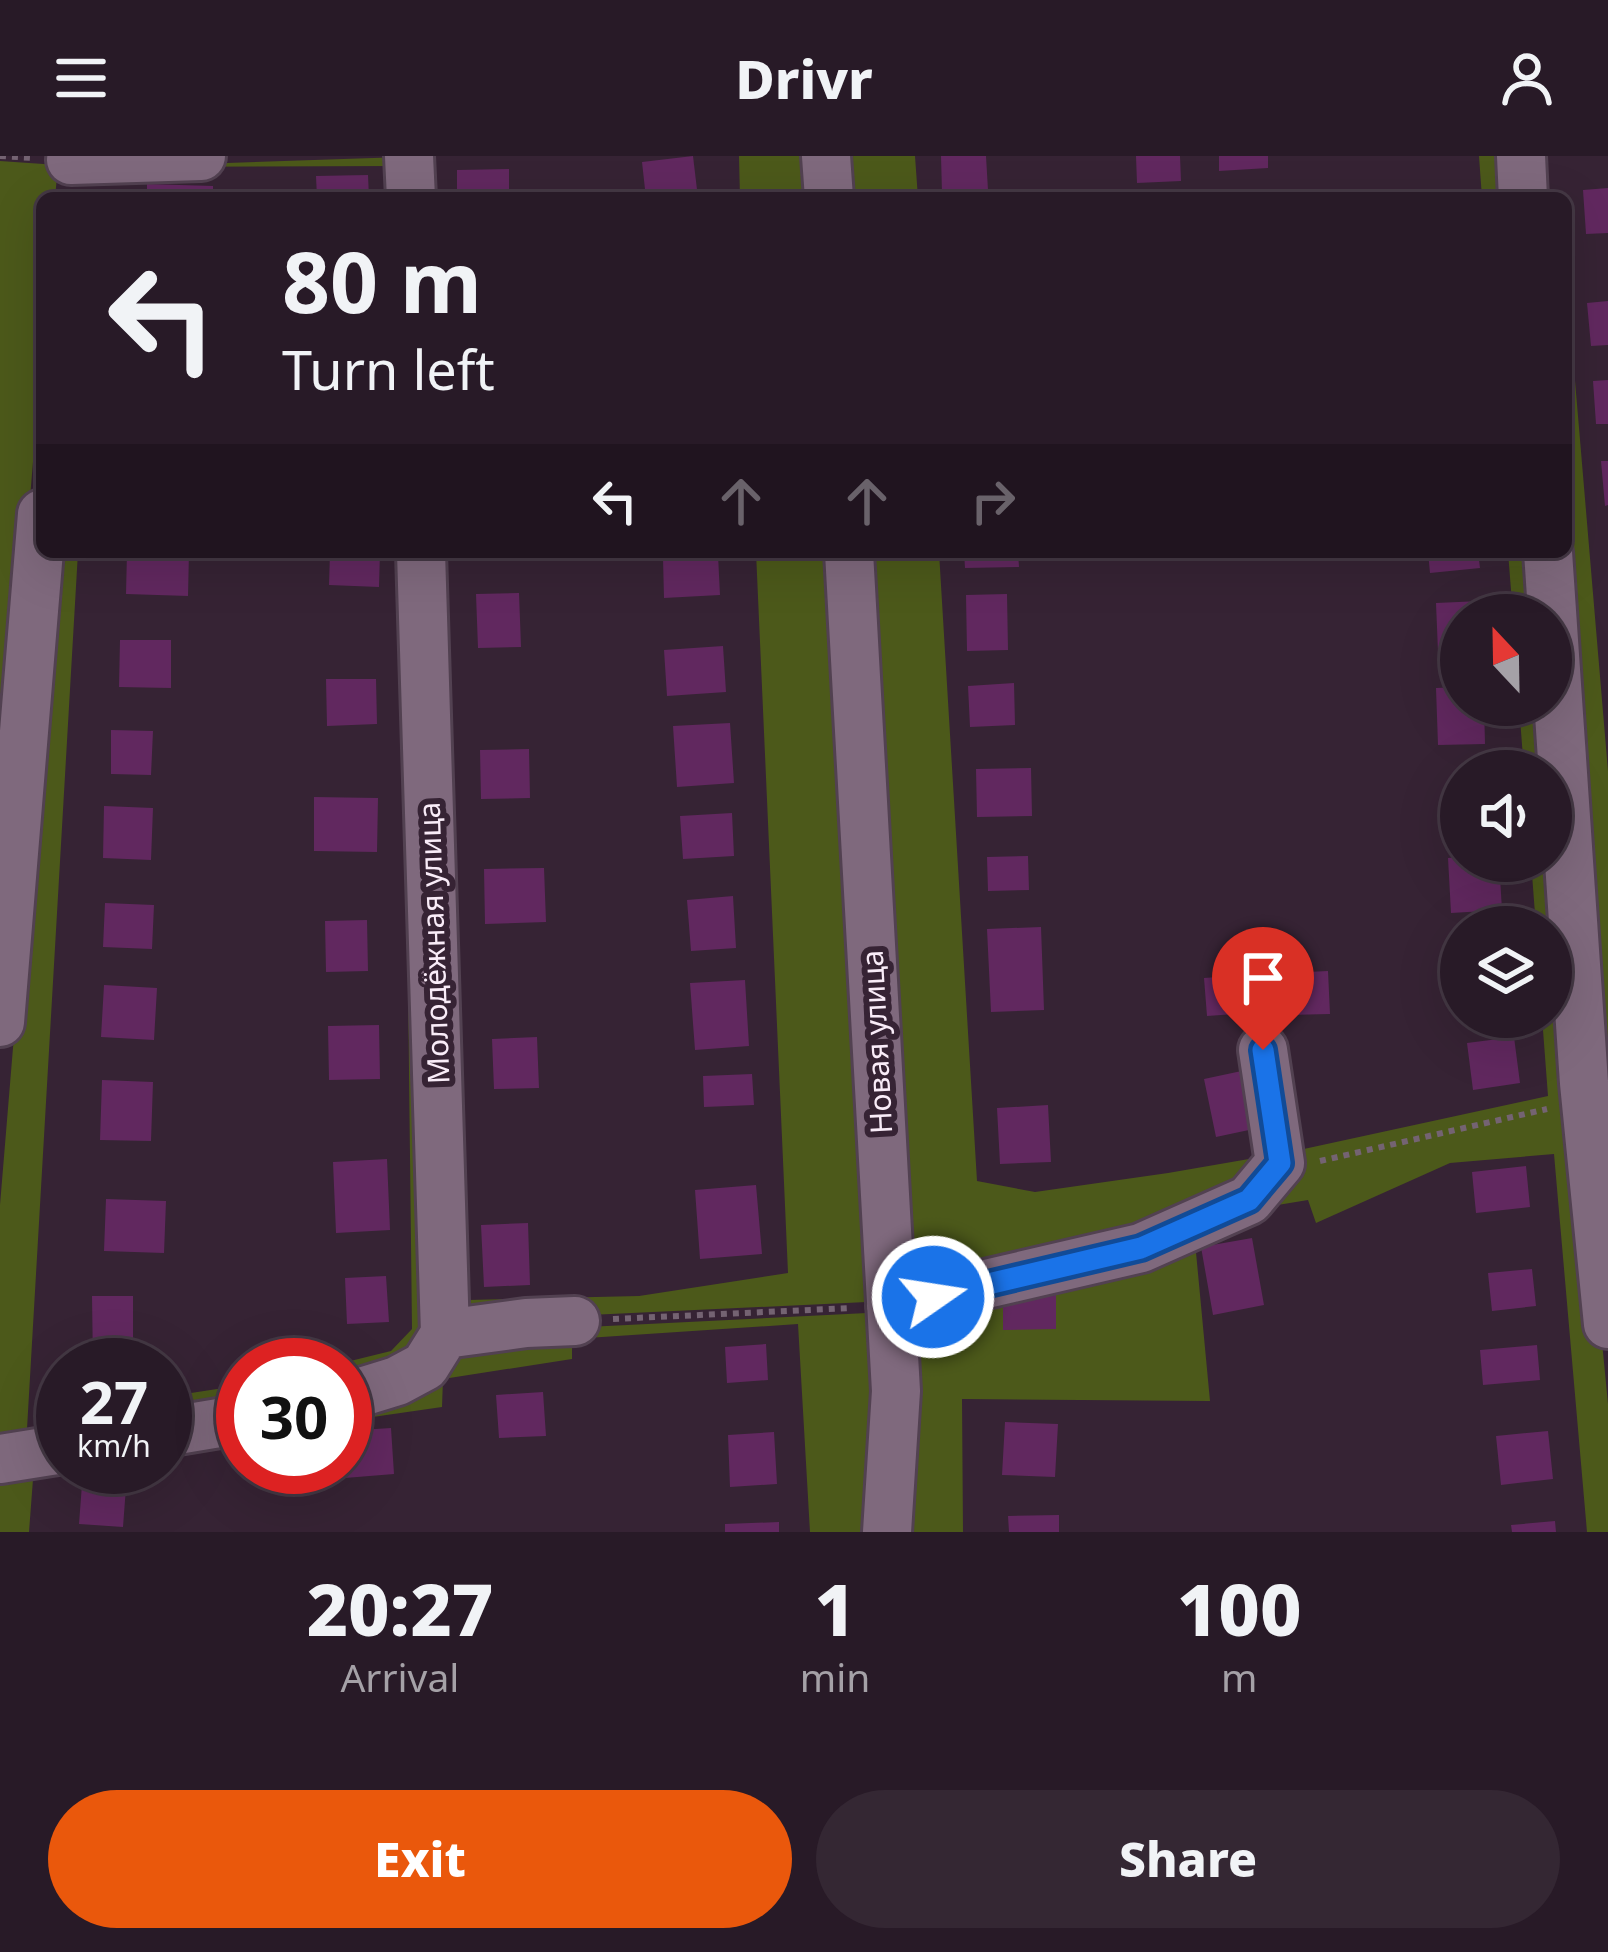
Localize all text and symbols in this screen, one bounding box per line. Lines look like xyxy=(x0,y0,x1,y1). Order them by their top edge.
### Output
text: Drivr xyxy=(735,41,873,115)
icon: menu xyxy=(48,45,114,111)
icon: person xyxy=(1494,45,1560,111)
text: 80 m xyxy=(282,223,482,338)
icon: left xyxy=(84,240,240,396)
text: Turn left xyxy=(282,332,495,406)
icon: left xyxy=(582,468,648,534)
icon: ahead xyxy=(708,468,774,534)
icon: ahead xyxy=(834,468,900,534)
icon: right xyxy=(960,468,1026,534)
north arrow xyxy=(1440,594,1572,726)
map controls xyxy=(1440,594,1572,1038)
button: sound xyxy=(1440,750,1572,882)
street label: Молодёжная улица xyxy=(408,801,458,1085)
button: layers xyxy=(1440,906,1572,1038)
pin xyxy=(1212,927,1314,1050)
icon: arrive xyxy=(1230,945,1296,1011)
street label: Новая улица xyxy=(851,949,901,1135)
position arrow xyxy=(870,1234,996,1360)
speed limit sign: 30 xyxy=(216,1338,372,1494)
text: 27 xyxy=(80,1360,148,1442)
text: km/h xyxy=(77,1425,151,1466)
text: 20:27 xyxy=(306,1559,493,1657)
text: 1 xyxy=(814,1559,856,1657)
text: 100 xyxy=(1177,1559,1302,1657)
text: Arrival xyxy=(340,1650,459,1703)
text: min xyxy=(800,1650,870,1703)
text: m xyxy=(1221,1650,1257,1703)
button: Exit xyxy=(48,1790,792,1928)
button: Share xyxy=(816,1790,1560,1928)

